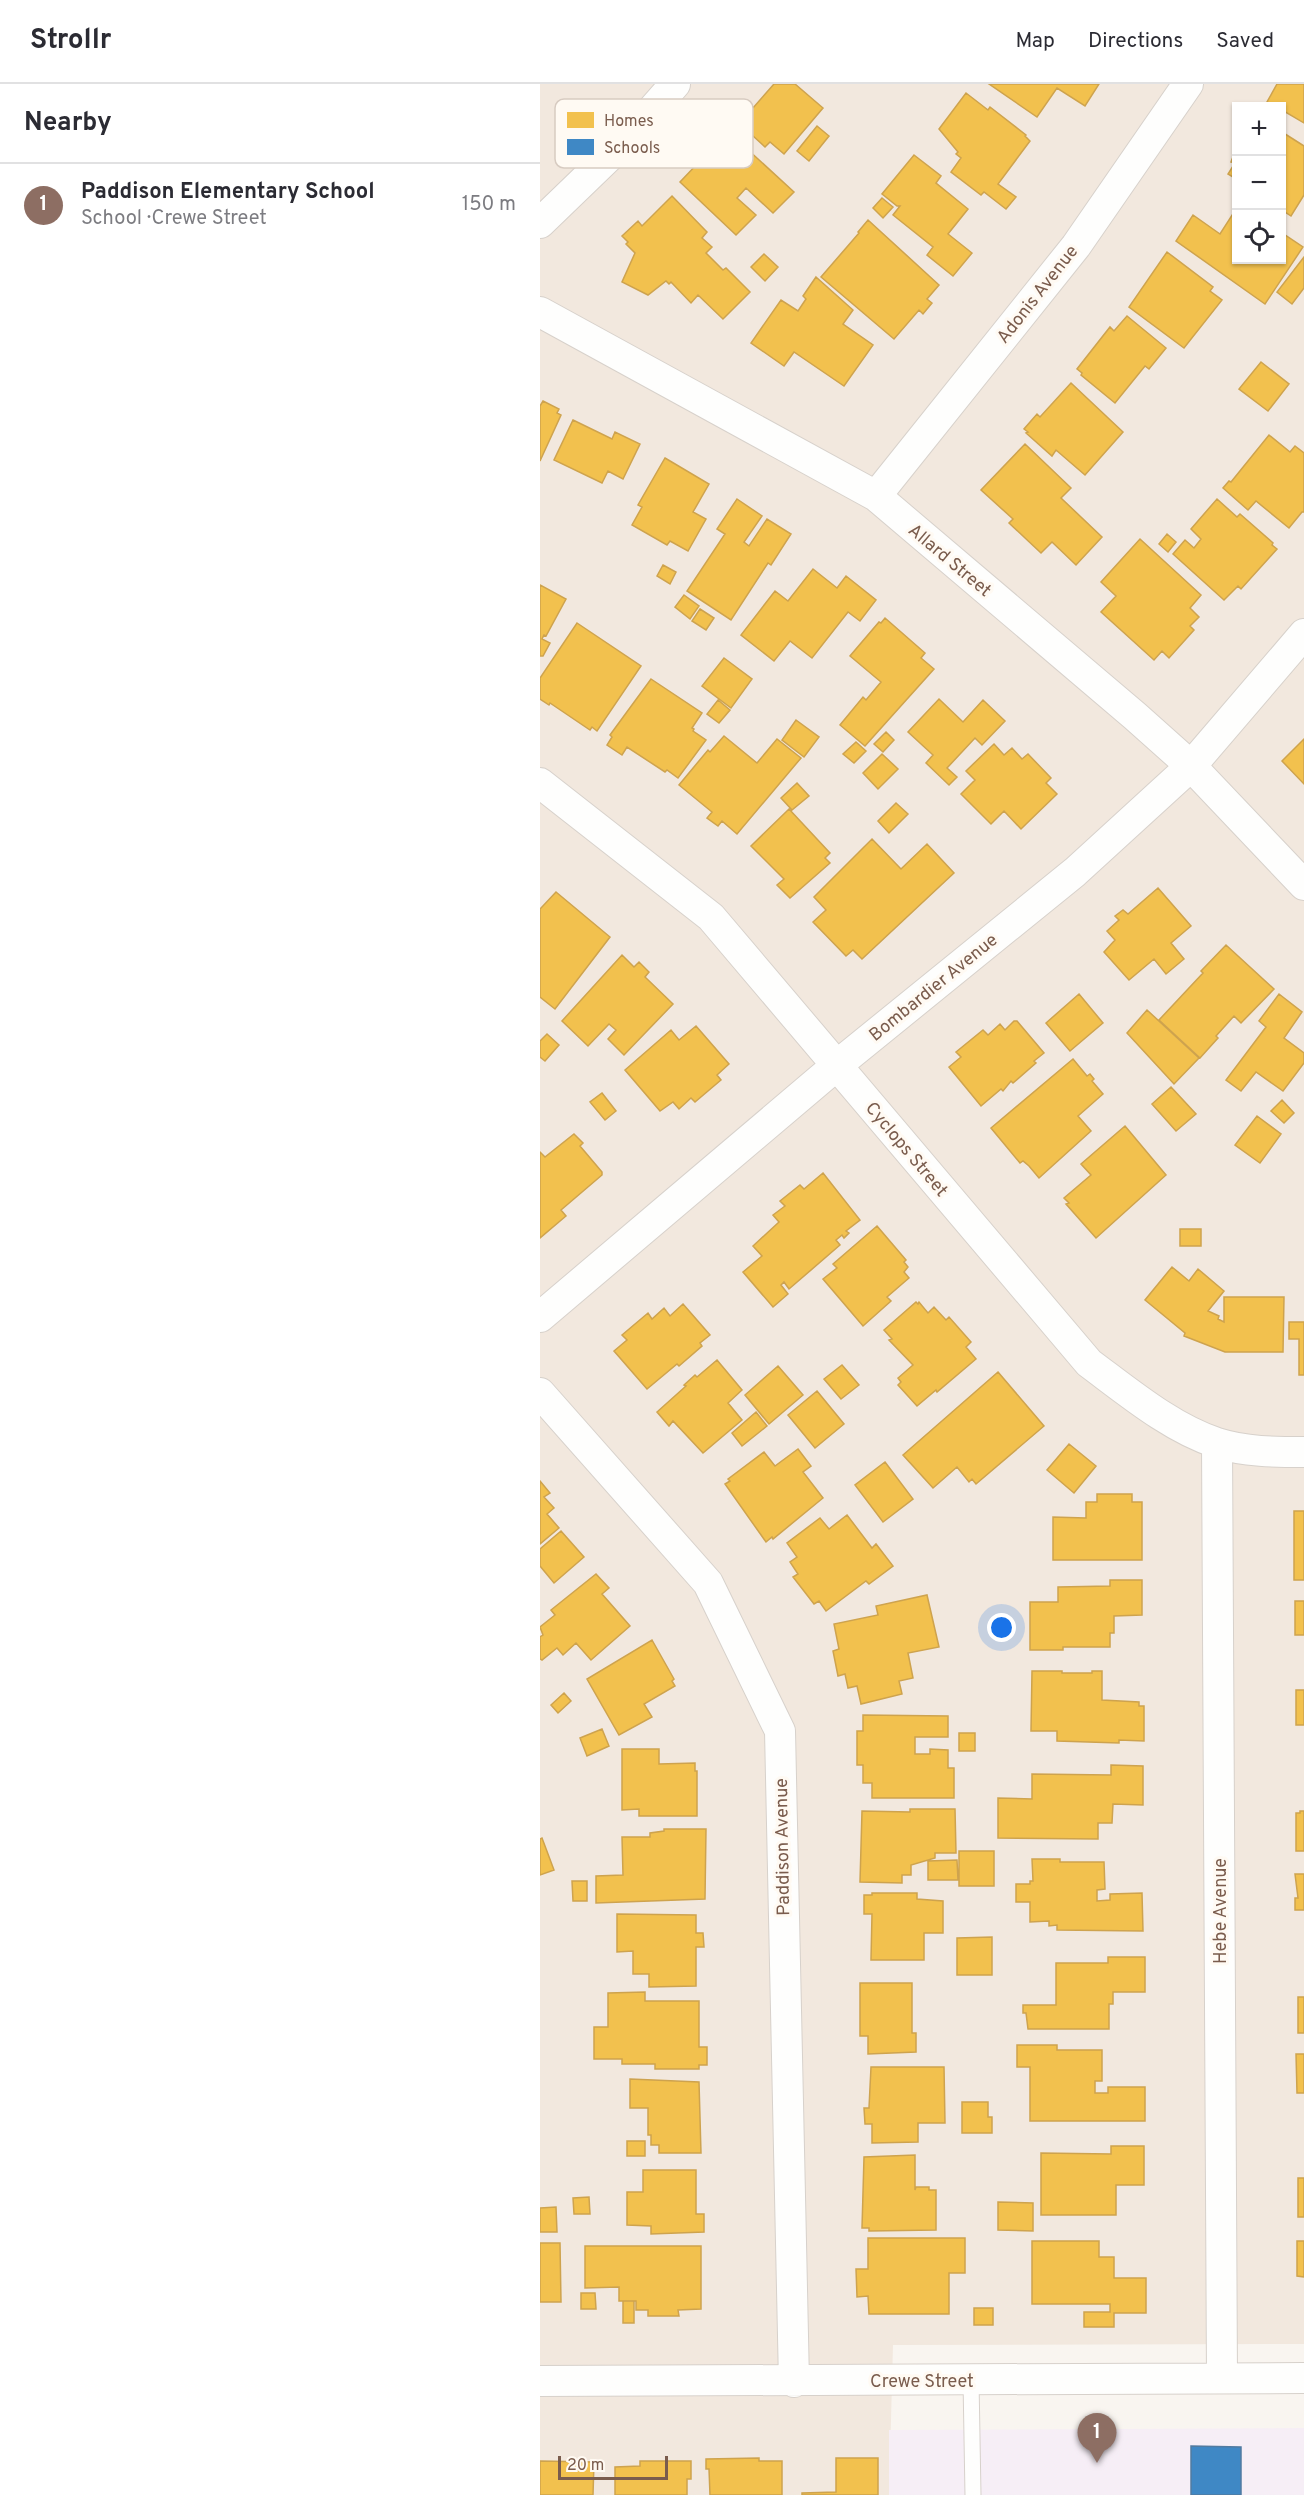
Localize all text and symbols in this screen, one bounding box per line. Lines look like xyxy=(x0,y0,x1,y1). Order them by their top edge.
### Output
text: Strollr xyxy=(30,23,112,59)
text: Map xyxy=(1015,28,1055,55)
text: Directions xyxy=(1088,28,1183,55)
text: Saved xyxy=(1216,28,1274,55)
legend xyxy=(555,99,753,168)
map controls xyxy=(1232,102,1286,264)
button: + xyxy=(1232,102,1286,156)
text: Nearby xyxy=(24,107,112,140)
text: Homes xyxy=(604,112,654,132)
text: Schools xyxy=(604,139,660,159)
button: − xyxy=(1232,156,1286,210)
text: Paddison Elementary School xyxy=(81,179,375,206)
text: 1 xyxy=(40,192,48,218)
text: 150 m xyxy=(462,192,516,218)
text: School · Crewe Street xyxy=(81,206,267,232)
button: locate xyxy=(1232,210,1286,264)
street label: Adonis Avenue xyxy=(993,241,1084,349)
street label: Allard Street xyxy=(903,520,995,603)
street label: Bombardier Avenue xyxy=(865,929,1003,1047)
street label: Cyclops Street xyxy=(859,1098,952,1202)
your location xyxy=(987,1613,1016,1642)
street label: Paddison Avenue xyxy=(771,1778,796,1916)
street label: Hebe Avenue xyxy=(1210,1858,1233,1964)
street label: Crewe Street xyxy=(870,2371,974,2394)
pin: 1 xyxy=(1078,2414,1116,2463)
scale bar xyxy=(558,2453,668,2480)
text: 20 m xyxy=(567,2456,604,2476)

